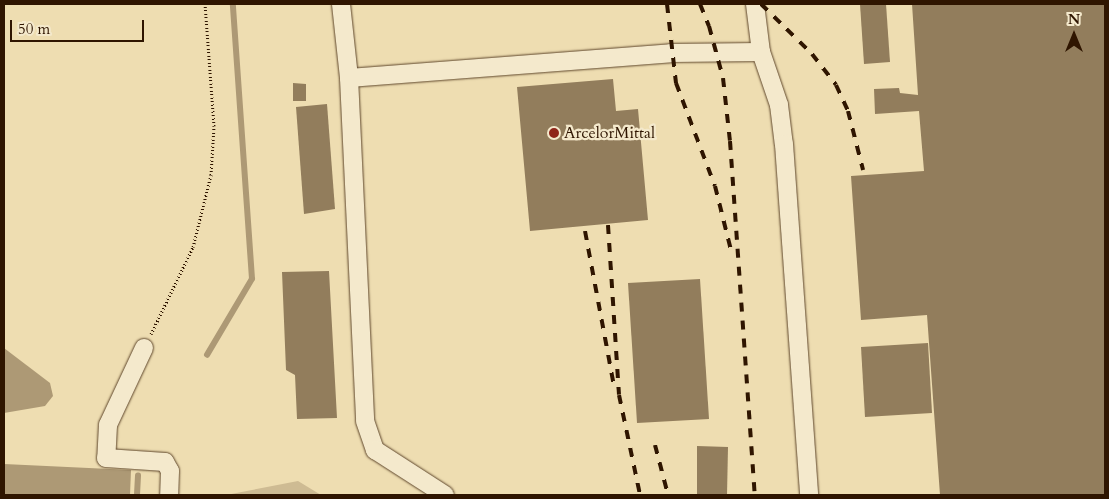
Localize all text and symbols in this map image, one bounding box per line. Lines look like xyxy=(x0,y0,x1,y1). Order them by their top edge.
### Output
scale bar xyxy=(12,10,146,42)
north arrow xyxy=(1049,10,1099,60)
text: N xyxy=(1068,10,1080,29)
text: 50 m xyxy=(18,19,50,39)
place label: ArcelorMittal xyxy=(564,123,655,143)
marker: ArcelorMittal xyxy=(548,127,560,139)

